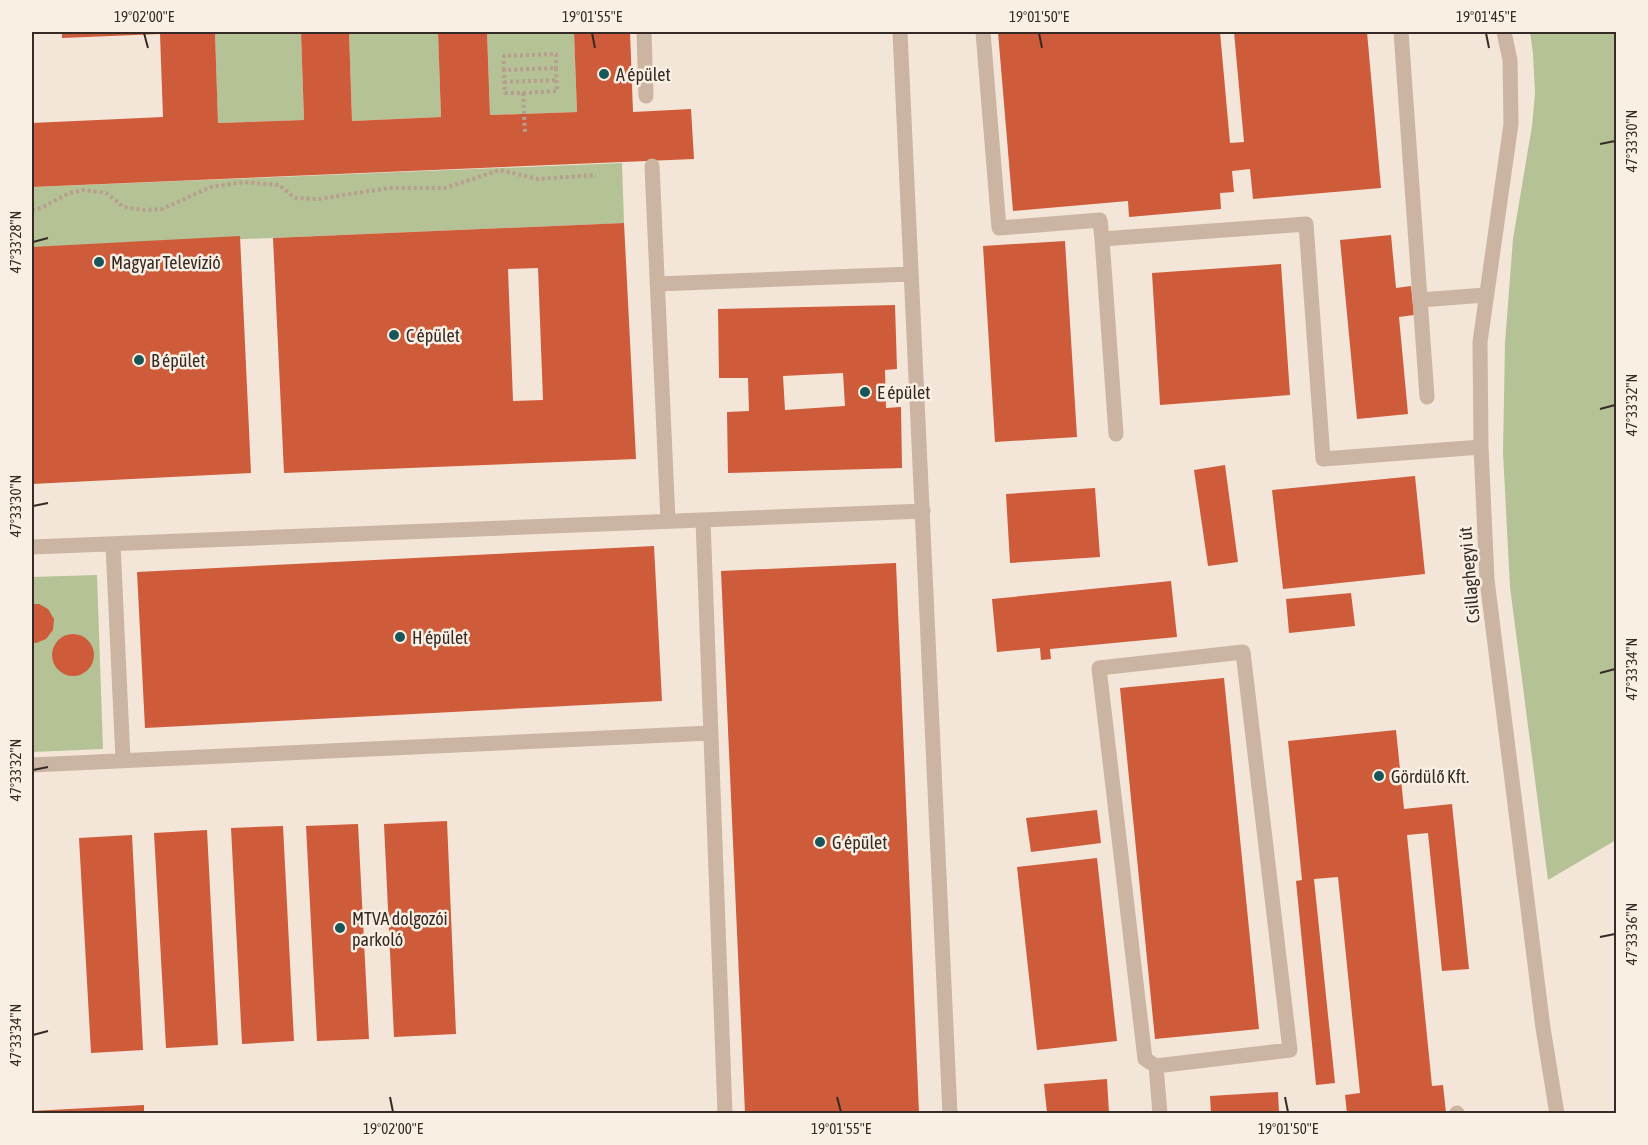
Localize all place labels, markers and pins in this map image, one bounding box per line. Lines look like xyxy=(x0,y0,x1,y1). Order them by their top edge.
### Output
place label: A épület xyxy=(616,64,671,85)
marker: A épület xyxy=(597,67,611,81)
place label: Magyar Televízió xyxy=(111,252,221,273)
marker: Magyar Televízió xyxy=(92,255,106,269)
place label: C épület xyxy=(406,325,460,346)
marker: C épület xyxy=(387,328,401,342)
place label: B épület xyxy=(151,350,205,371)
marker: B épület xyxy=(132,353,146,367)
place label: E épület xyxy=(877,382,930,403)
marker: E épület xyxy=(858,385,872,399)
place label: H épület xyxy=(412,627,468,648)
marker: H épület xyxy=(393,630,407,644)
place label: Gördülő Kft. xyxy=(1391,766,1469,787)
marker: Gördülő Kft. xyxy=(1372,769,1386,783)
place label: G épület xyxy=(832,832,887,853)
marker: G épület xyxy=(813,835,827,849)
place label: MTVA dolgozói parkoló xyxy=(352,908,448,950)
marker: MTVA dolgozói parkoló xyxy=(333,921,347,935)

